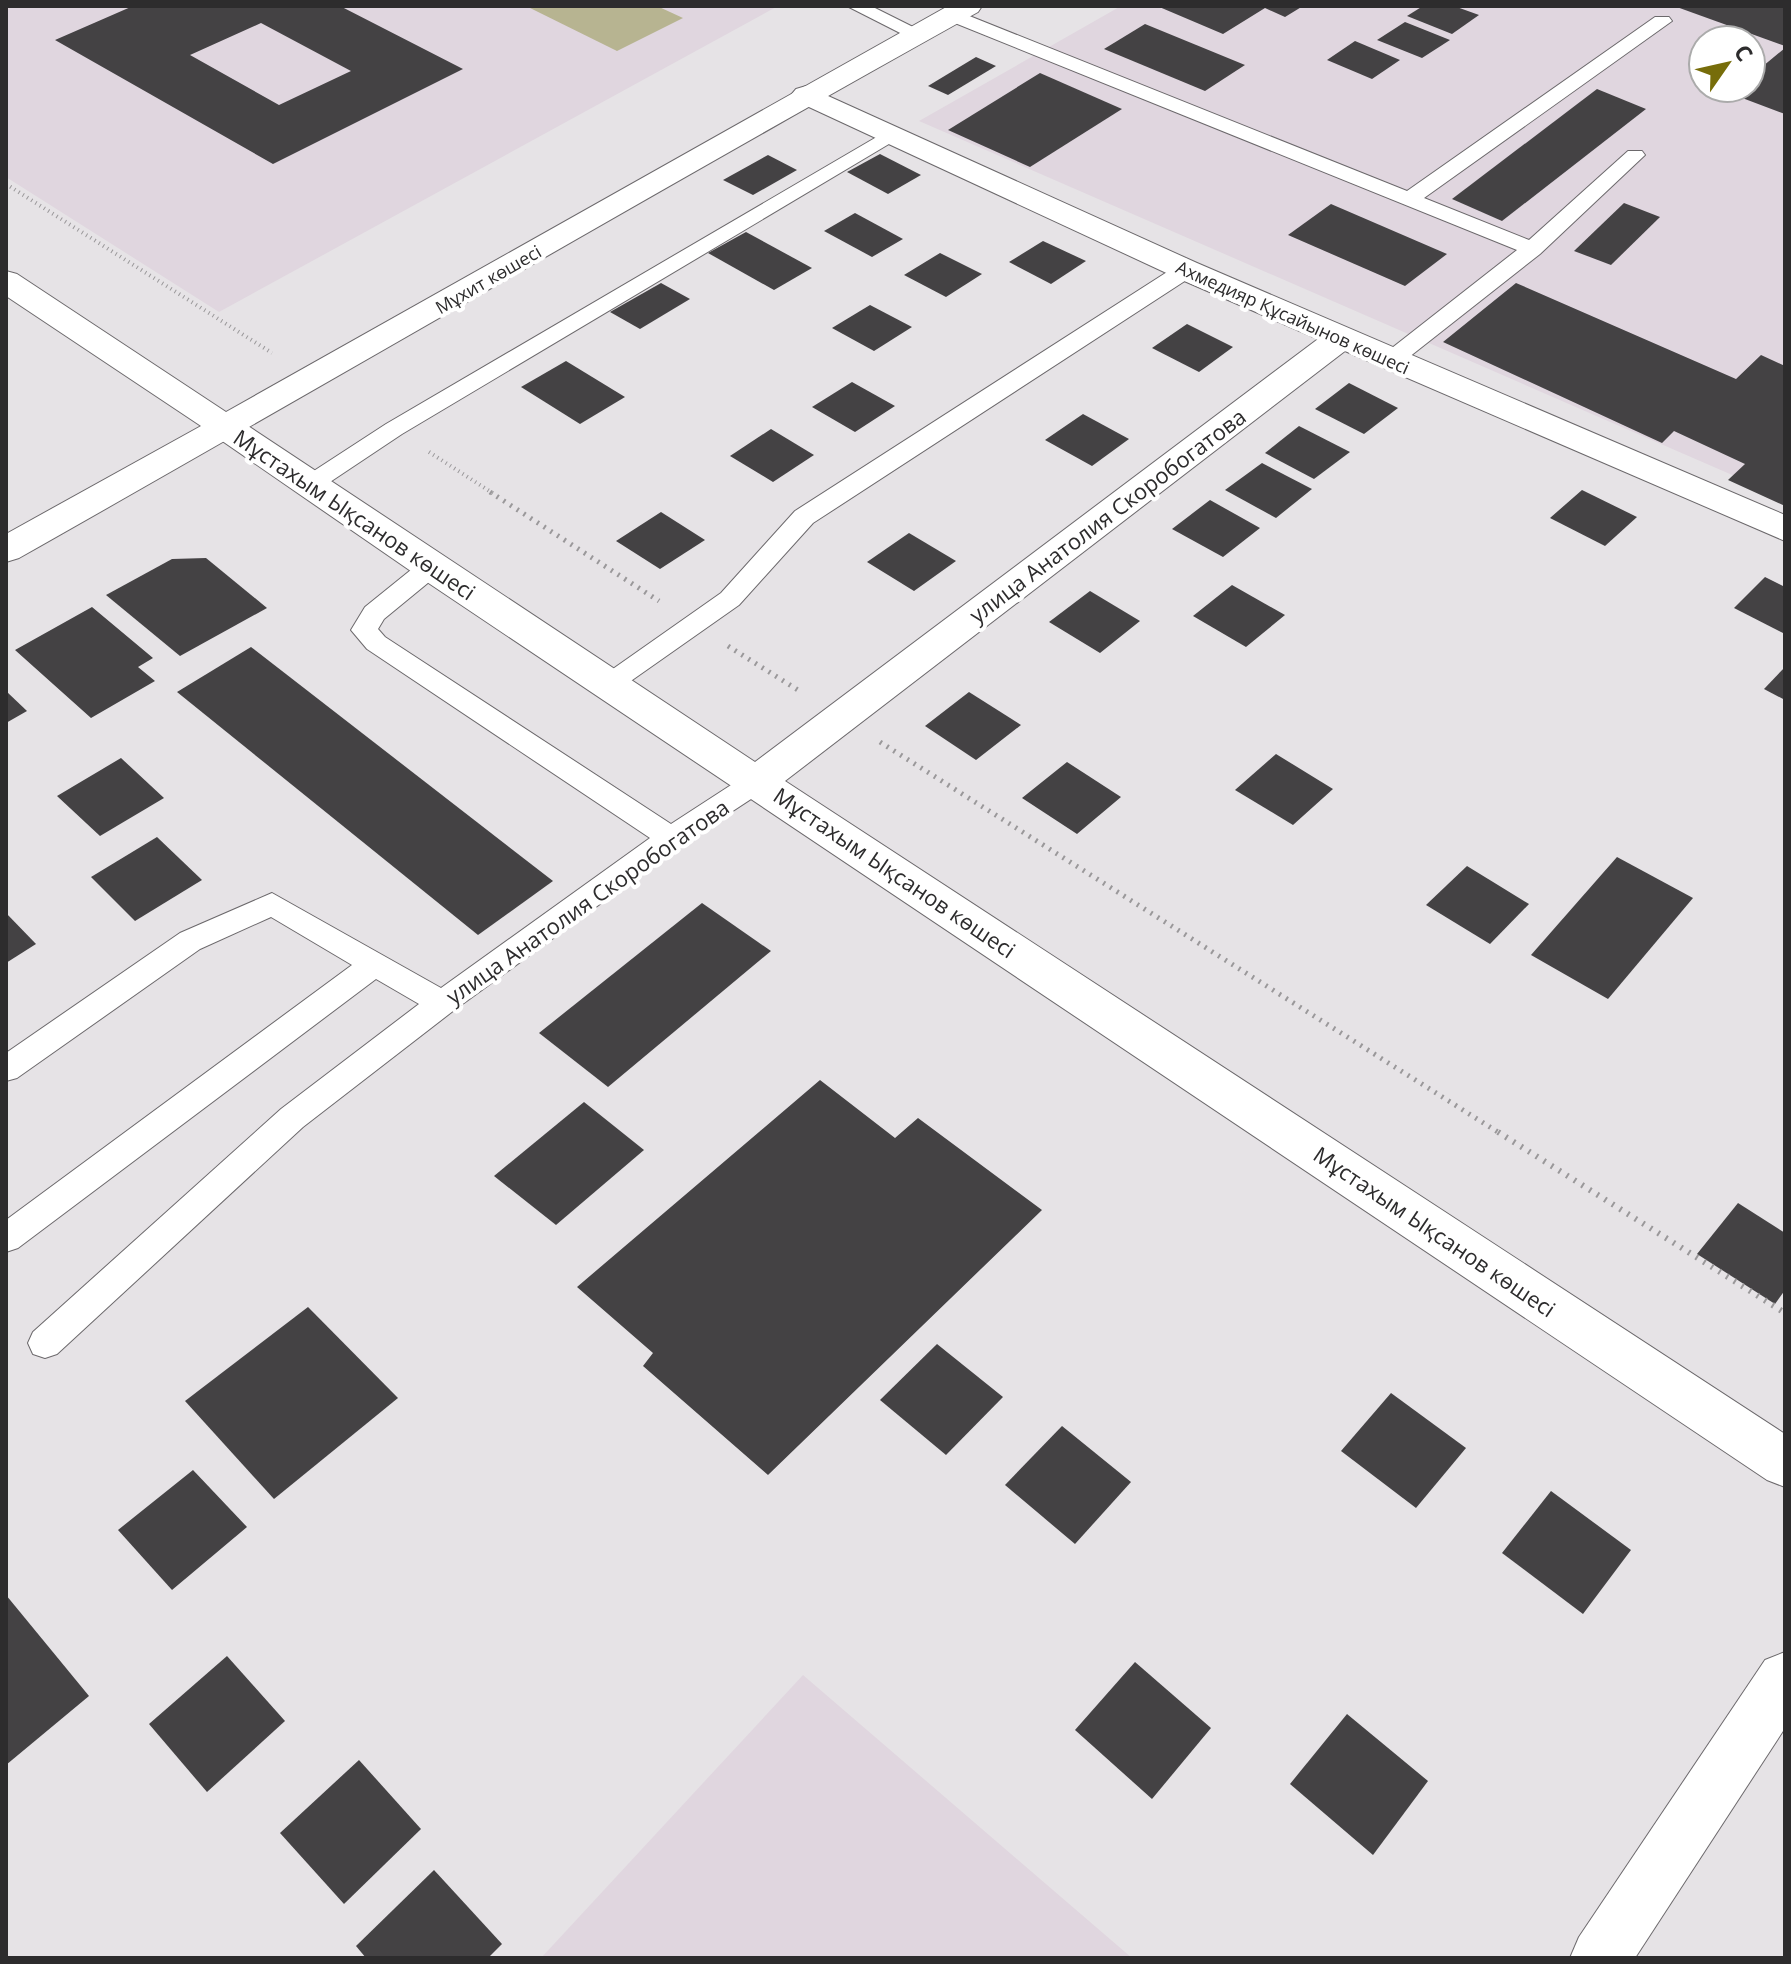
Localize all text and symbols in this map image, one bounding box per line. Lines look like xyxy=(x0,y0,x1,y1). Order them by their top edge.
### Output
north arrow xyxy=(1687,24,1767,104)
text: С xyxy=(1728,38,1761,66)
street label: Мұхит көшесі xyxy=(431,239,545,319)
street label: Ахмедияр Құсайынов көшесі xyxy=(1173,255,1413,379)
street label: улица Анатолия Скоробогатова xyxy=(963,401,1251,629)
street label: Мұстахым Ықсанов көшесі xyxy=(228,422,482,606)
street label: Мұстахым Ықсанов көшесі xyxy=(768,780,1022,964)
street label: улица Анатолия Скоробогатова xyxy=(440,791,734,1011)
street label: Мұстахым Ықсанов көшесі xyxy=(1308,1139,1562,1323)

